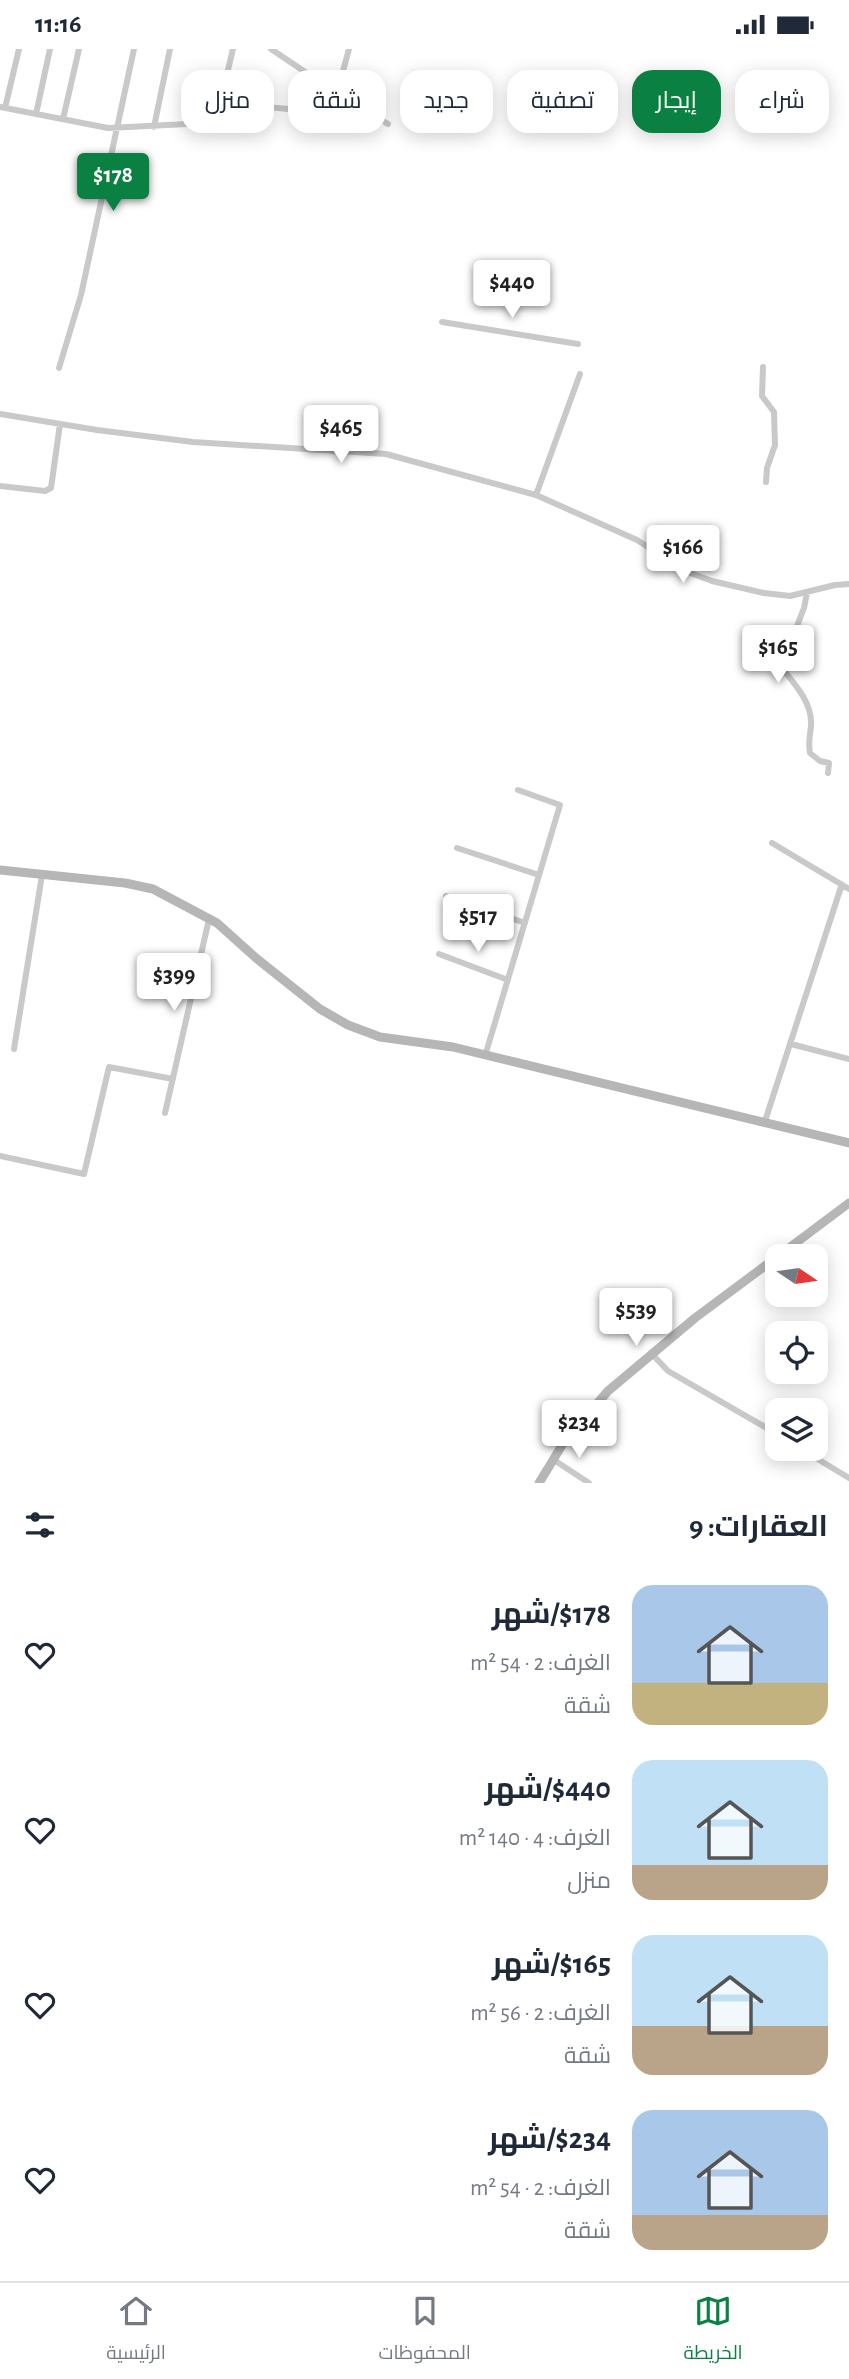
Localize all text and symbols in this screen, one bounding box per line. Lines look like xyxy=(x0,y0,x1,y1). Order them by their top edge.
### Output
text: 11:16 xyxy=(35,11,82,37)
chip: منزل xyxy=(181,70,274,133)
chip: شقة xyxy=(288,70,386,133)
chip: جديد xyxy=(400,70,493,133)
chip: تصفية xyxy=(507,70,618,133)
chip: إيجار xyxy=(632,70,721,133)
chip: شراء xyxy=(735,70,829,133)
pin: $178 xyxy=(72,153,154,213)
text: $178 xyxy=(93,164,133,187)
pin: $440 xyxy=(471,261,553,320)
text: $440 xyxy=(489,271,535,294)
pin: $465 xyxy=(300,405,382,465)
text: $465 xyxy=(320,416,362,439)
pin: $166 xyxy=(642,525,724,585)
text: $166 xyxy=(663,536,703,559)
pin: $165 xyxy=(737,625,819,685)
text: $165 xyxy=(758,636,798,659)
pin: $517 xyxy=(437,895,519,954)
text: $517 xyxy=(459,905,497,928)
pin: $399 xyxy=(133,953,215,1013)
text: $399 xyxy=(153,964,195,987)
north arrow xyxy=(765,1244,828,1307)
map controls xyxy=(765,1244,828,1461)
pin: $539 xyxy=(595,1289,677,1348)
text: $539 xyxy=(615,1299,657,1322)
button: locate xyxy=(765,1321,828,1384)
button: layers xyxy=(765,1398,828,1461)
pin: $234 xyxy=(538,1401,620,1460)
text: $234 xyxy=(558,1411,600,1434)
icon: filters xyxy=(21,1506,59,1544)
text: العقارات: 9 xyxy=(689,1512,828,1542)
text: $178/شهر xyxy=(492,1599,611,1629)
icon: home xyxy=(688,1613,772,1697)
icon: heart xyxy=(21,1636,59,1674)
text: الغرف: 2 · 54 m² xyxy=(470,1652,611,1675)
text: شقة xyxy=(564,1695,611,1718)
text: $440/شهر xyxy=(484,1774,611,1804)
icon: home xyxy=(688,1788,772,1872)
icon: heart xyxy=(21,1811,59,1849)
text: الغرف: 4 · 140 m² xyxy=(459,1827,611,1850)
text: منزل xyxy=(567,1870,611,1893)
text: $165/شهر xyxy=(492,1949,611,1979)
icon: home xyxy=(688,1963,772,2047)
icon: heart xyxy=(21,1986,59,2024)
text: الغرف: 2 · 56 m² xyxy=(470,2002,611,2025)
text: شقة xyxy=(564,2045,611,2068)
text: $234/شهر xyxy=(488,2124,611,2154)
icon: home xyxy=(688,2138,772,2222)
icon: heart xyxy=(21,2161,59,2199)
text: الغرف: 2 · 54 m² xyxy=(470,2177,611,2200)
text: شقة xyxy=(564,2220,611,2243)
tab: الرئيسية xyxy=(106,2292,166,2370)
tab: المحفوظات xyxy=(378,2292,471,2370)
tab: الخريطة xyxy=(683,2292,743,2370)

